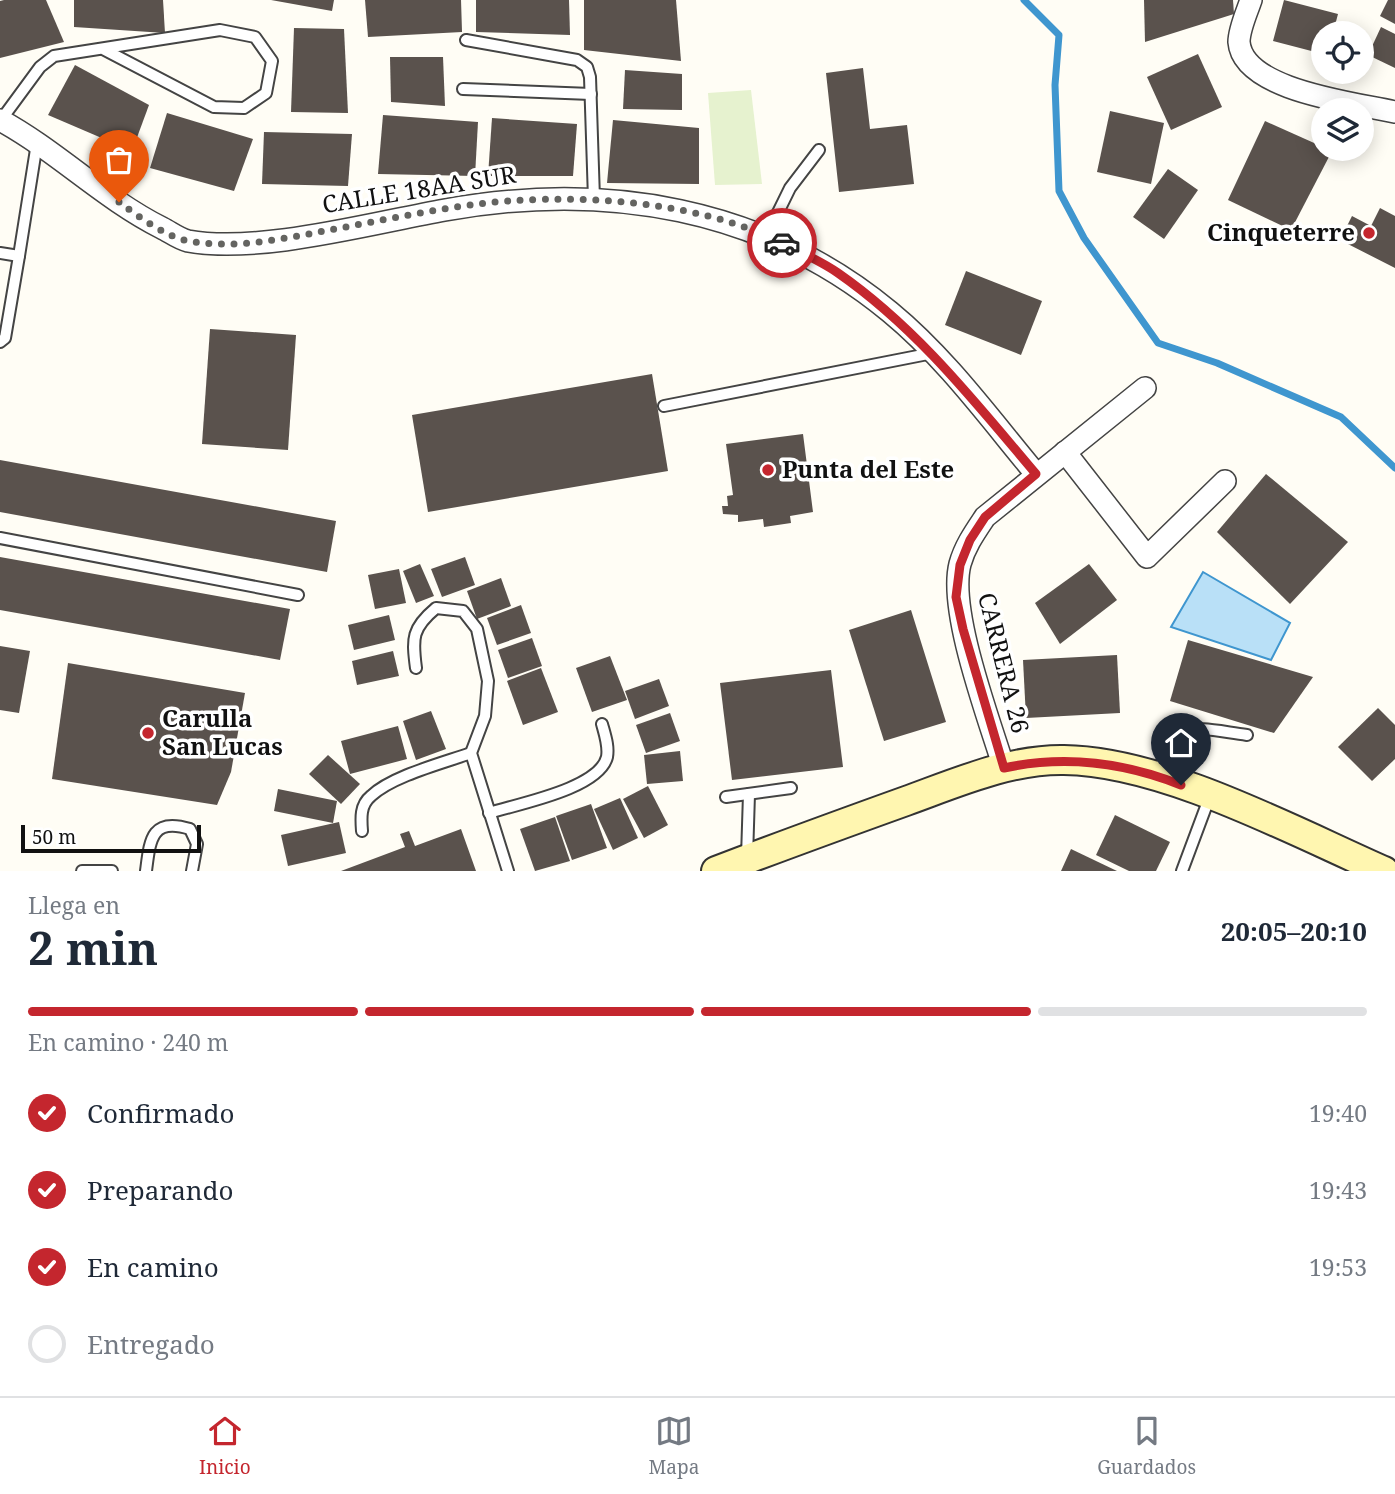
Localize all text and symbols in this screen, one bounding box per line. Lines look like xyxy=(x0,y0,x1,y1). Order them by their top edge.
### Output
map controls xyxy=(1311,21,1374,161)
button: locate xyxy=(1311,21,1374,84)
button: layers xyxy=(1311,98,1374,161)
pin xyxy=(89,130,149,202)
icon: bag xyxy=(100,141,138,179)
street label: CALLE 18AA SUR xyxy=(320,157,518,220)
courier xyxy=(747,208,817,278)
place label: Cinqueterre xyxy=(1207,215,1355,248)
icon: car xyxy=(763,224,801,262)
marker: Cinqueterre xyxy=(1361,225,1377,241)
place label: Punta del Este xyxy=(782,452,954,485)
marker: Punta del Este xyxy=(760,462,776,478)
street label: CARRERA 26 xyxy=(971,589,1038,736)
place label: Carulla San Lucas xyxy=(162,701,283,762)
pin xyxy=(1151,713,1211,785)
icon: home xyxy=(1162,724,1200,762)
marker: Carulla San Lucas xyxy=(140,725,156,741)
scale bar xyxy=(21,822,201,854)
text: 50 m xyxy=(32,824,76,850)
text: Llega en xyxy=(28,889,120,921)
text: 20:05–20:10 xyxy=(1221,913,1367,949)
text: 2 min xyxy=(28,916,158,978)
text: En camino · 240 m xyxy=(28,1026,229,1058)
icon: check xyxy=(28,1094,66,1132)
text: Confirmado xyxy=(87,1095,234,1131)
text: 19:40 xyxy=(1309,1097,1367,1129)
icon: check xyxy=(28,1171,66,1209)
text: Preparando xyxy=(87,1172,234,1208)
text: 19:43 xyxy=(1309,1174,1367,1206)
icon: check xyxy=(28,1248,66,1286)
text: En camino xyxy=(87,1249,219,1285)
text: 19:53 xyxy=(1309,1251,1367,1283)
text: Entregado xyxy=(87,1326,215,1362)
tab: Inicio xyxy=(199,1412,251,1480)
tab: Mapa xyxy=(648,1412,699,1480)
tab: Guardados xyxy=(1097,1412,1196,1480)

